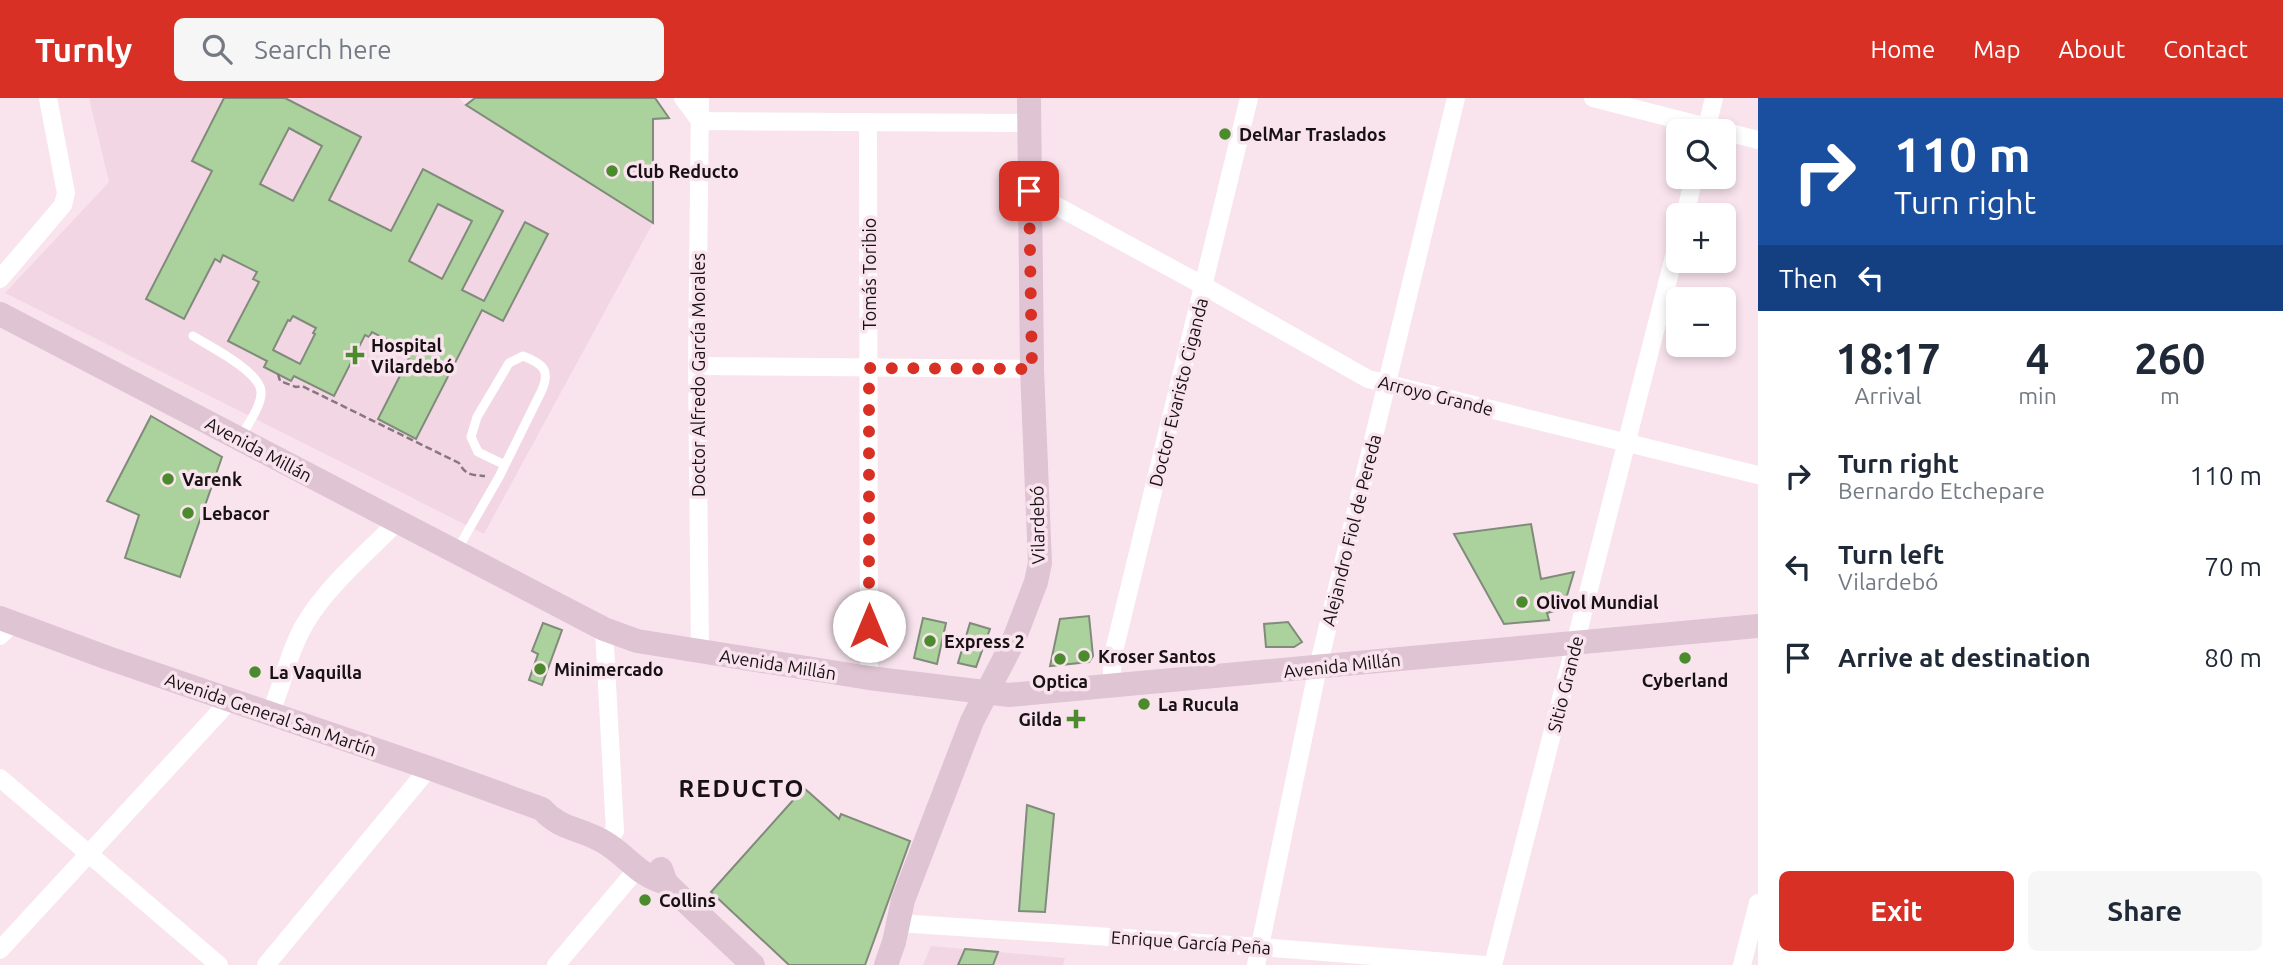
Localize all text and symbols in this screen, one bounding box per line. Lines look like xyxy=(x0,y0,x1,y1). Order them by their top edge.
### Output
search box xyxy=(174,18,664,81)
icon: search xyxy=(198,30,236,68)
text: Turnly xyxy=(35,31,132,68)
text: Search here xyxy=(254,35,392,64)
text: Home xyxy=(1870,36,1935,63)
text: Map xyxy=(1973,36,2020,63)
text: About xyxy=(2058,36,2125,63)
text: Contact xyxy=(2163,36,2248,63)
map controls xyxy=(1666,119,1736,357)
button: search xyxy=(1666,119,1736,189)
place label: DelMar Traslados xyxy=(1239,124,1386,144)
marker: DelMar Traslados xyxy=(1217,126,1233,142)
icon: right xyxy=(1779,126,1870,217)
text: 110 m xyxy=(1894,126,2031,181)
place label: Club Reducto xyxy=(626,161,739,181)
pin xyxy=(999,161,1059,221)
marker: Club Reducto xyxy=(604,163,620,179)
icon: arrive xyxy=(1010,172,1048,210)
text: Turn right xyxy=(1894,184,2036,220)
button: + xyxy=(1666,203,1736,273)
street label: Tomás Toribio xyxy=(859,218,879,330)
street label: Doctor Alfredo García Morales xyxy=(688,253,708,497)
icon: left xyxy=(1852,259,1890,297)
text: Then xyxy=(1779,264,1838,293)
button: − xyxy=(1666,287,1736,357)
street label: Doctor Evaristo Ciganda xyxy=(1145,296,1211,488)
place label: Hospital Vilardebó xyxy=(371,335,455,376)
text: 18:17 xyxy=(1836,335,1941,382)
text: 4 xyxy=(2026,335,2049,382)
text: 260 xyxy=(2134,335,2205,382)
marker: Hospital Vilardebó xyxy=(345,345,365,365)
street label: Arroyo Grande xyxy=(1376,371,1496,419)
text: Arrival xyxy=(1855,383,1922,408)
text: min xyxy=(2018,383,2057,408)
text: m xyxy=(2160,383,2180,408)
street label: Avenida Millán xyxy=(202,413,316,485)
street label: Alejandro Fiol de Pereda xyxy=(1317,432,1385,628)
text: Turn right xyxy=(1838,449,1959,478)
icon: right xyxy=(1779,457,1817,495)
text: 110 m xyxy=(2190,461,2262,490)
place label: Varenk xyxy=(182,469,242,489)
marker: Varenk xyxy=(160,471,176,487)
text: Bernardo Etchepare xyxy=(1838,478,2045,503)
street label: Vilardebó xyxy=(1026,485,1048,565)
place label: Lebacor xyxy=(202,503,270,523)
marker: Lebacor xyxy=(180,505,196,521)
text: Turn left xyxy=(1838,540,1944,569)
icon: left xyxy=(1779,548,1817,586)
text: 70 m xyxy=(2204,552,2262,581)
text: Vilardebó xyxy=(1838,569,1939,594)
position arrow xyxy=(832,589,906,663)
place label: Olivol Mundial xyxy=(1536,592,1659,612)
marker: Olivol Mundial xyxy=(1514,594,1530,610)
place label: Express 2 xyxy=(944,631,1025,651)
marker: Express 2 xyxy=(922,633,938,649)
street label: Sitio Grande xyxy=(1543,634,1587,734)
icon: arrive xyxy=(1779,639,1817,677)
text: Arrive at destination xyxy=(1838,643,2091,672)
text: 80 m xyxy=(2204,643,2262,672)
street label: Avenida Millán xyxy=(718,645,838,683)
place label: Kroser Santos xyxy=(1098,646,1216,666)
marker: Kroser Santos xyxy=(1076,648,1092,664)
street label: Avenida Millán xyxy=(1282,649,1402,681)
marker: Cyberland xyxy=(1677,650,1693,666)
marker: Optica xyxy=(1052,651,1068,667)
place label: Minimercado xyxy=(554,659,664,679)
marker: Minimercado xyxy=(532,661,548,677)
place label: La Vaquilla xyxy=(269,662,362,682)
marker: La Vaquilla xyxy=(247,664,263,680)
street label: Avenida General San Martín xyxy=(163,668,379,760)
place label: Cyberland xyxy=(1642,670,1728,690)
place label: Optica xyxy=(1032,671,1088,691)
place label: La Rucula xyxy=(1158,694,1239,714)
marker: La Rucula xyxy=(1136,696,1152,712)
place label: Gilda xyxy=(1019,709,1062,729)
marker: Gilda xyxy=(1068,711,1084,727)
district label: REDUCTO xyxy=(679,775,805,802)
button: Exit xyxy=(1779,871,2014,951)
button: Share xyxy=(2028,871,2262,951)
place label: Collins xyxy=(659,890,716,910)
marker: Collins xyxy=(637,892,653,908)
street label: Enrique García Peña xyxy=(1110,926,1272,958)

